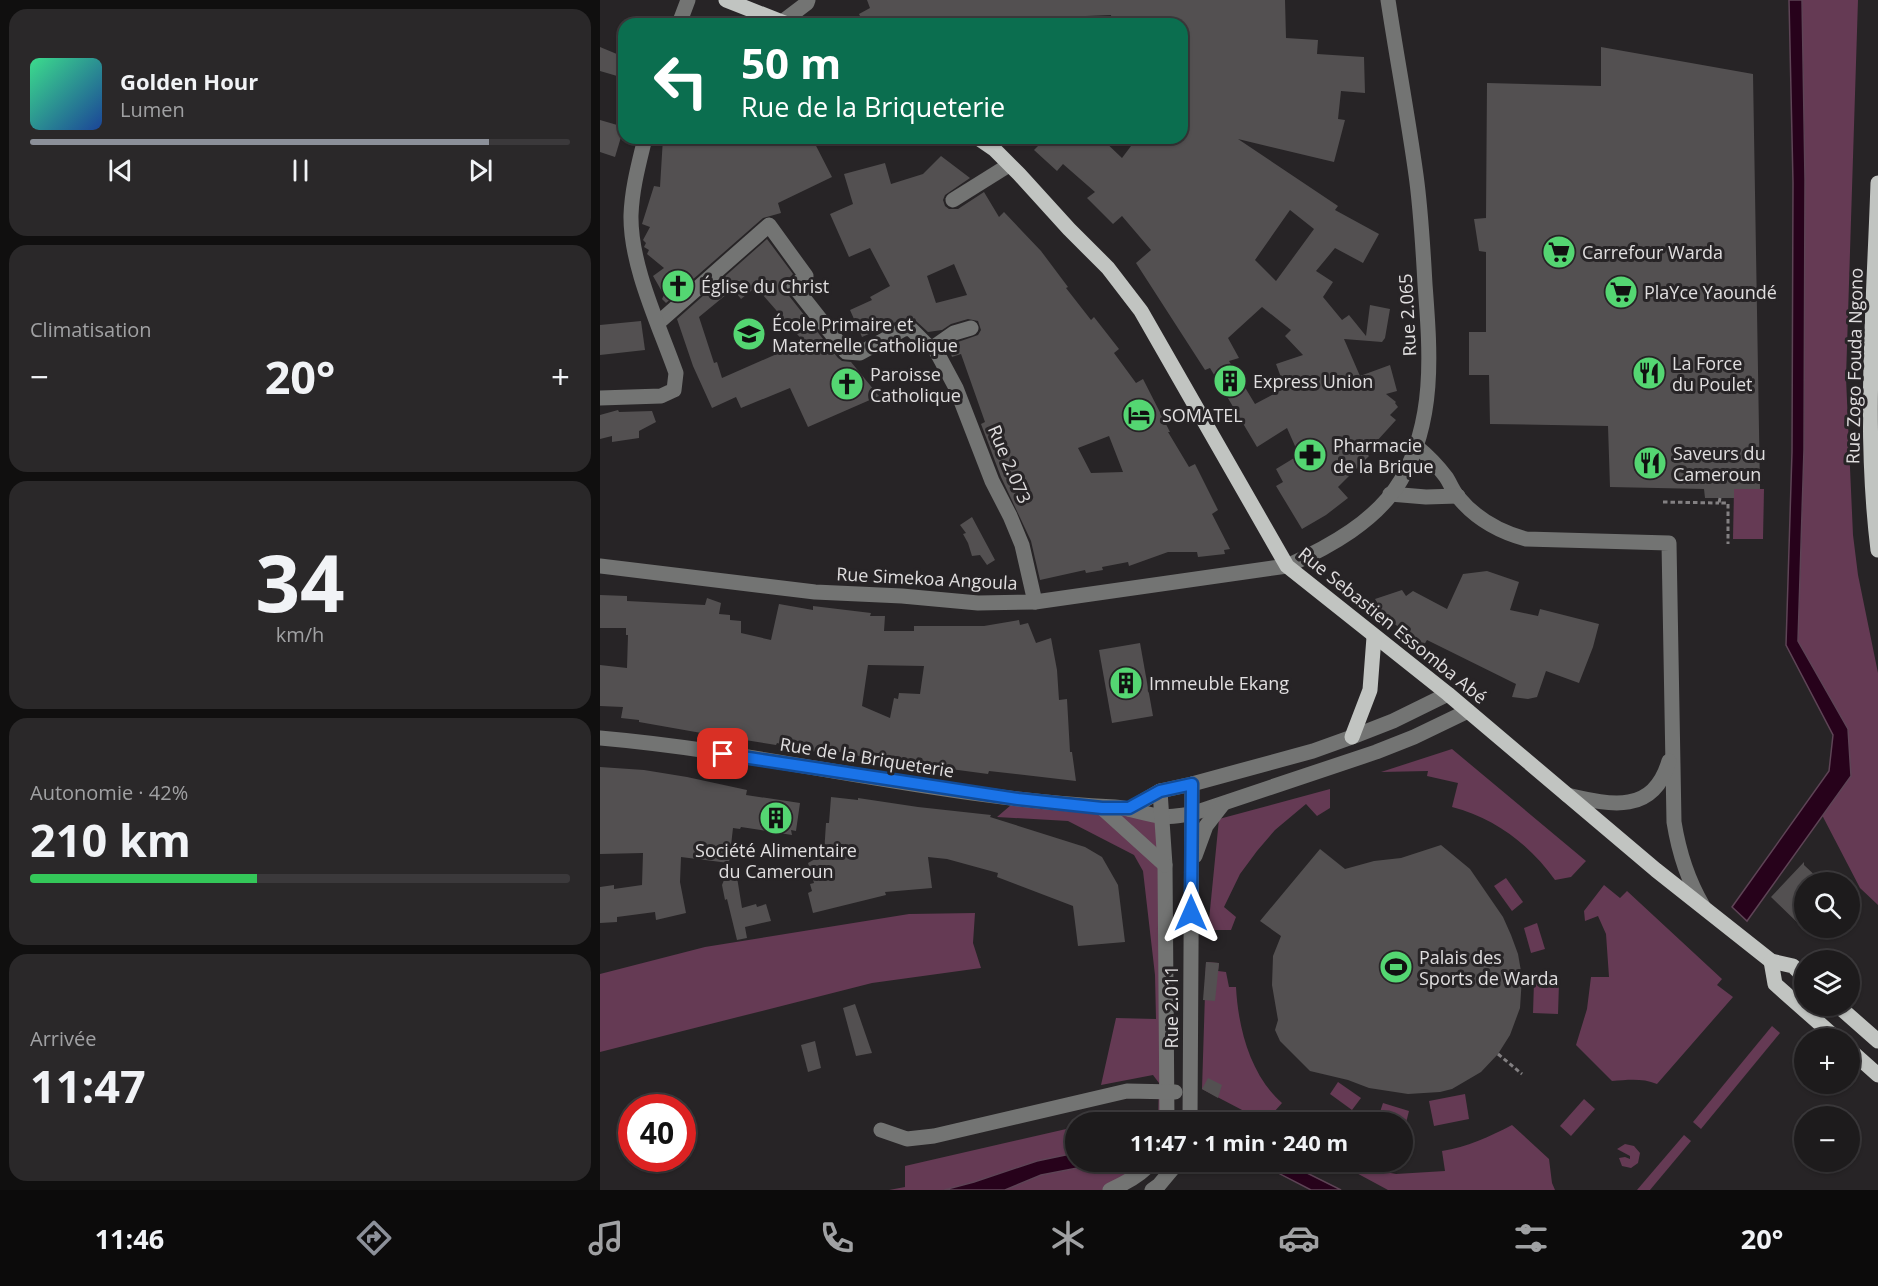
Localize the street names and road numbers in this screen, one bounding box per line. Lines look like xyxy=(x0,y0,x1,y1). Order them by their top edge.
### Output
street label: Rue Zogo Fouda Ngono xyxy=(1840,268,1868,464)
street label: Rue 2.065 xyxy=(1393,273,1421,357)
street label: Rue 2.073 xyxy=(983,421,1037,507)
street label: Rue Sebastien Essomba Abé xyxy=(1294,541,1492,709)
street label: Rue Simekoa Angoula xyxy=(836,561,1018,595)
street label: Rue de la Briqueterie xyxy=(778,731,956,783)
street label: Rue 2.011 xyxy=(1159,966,1183,1048)

